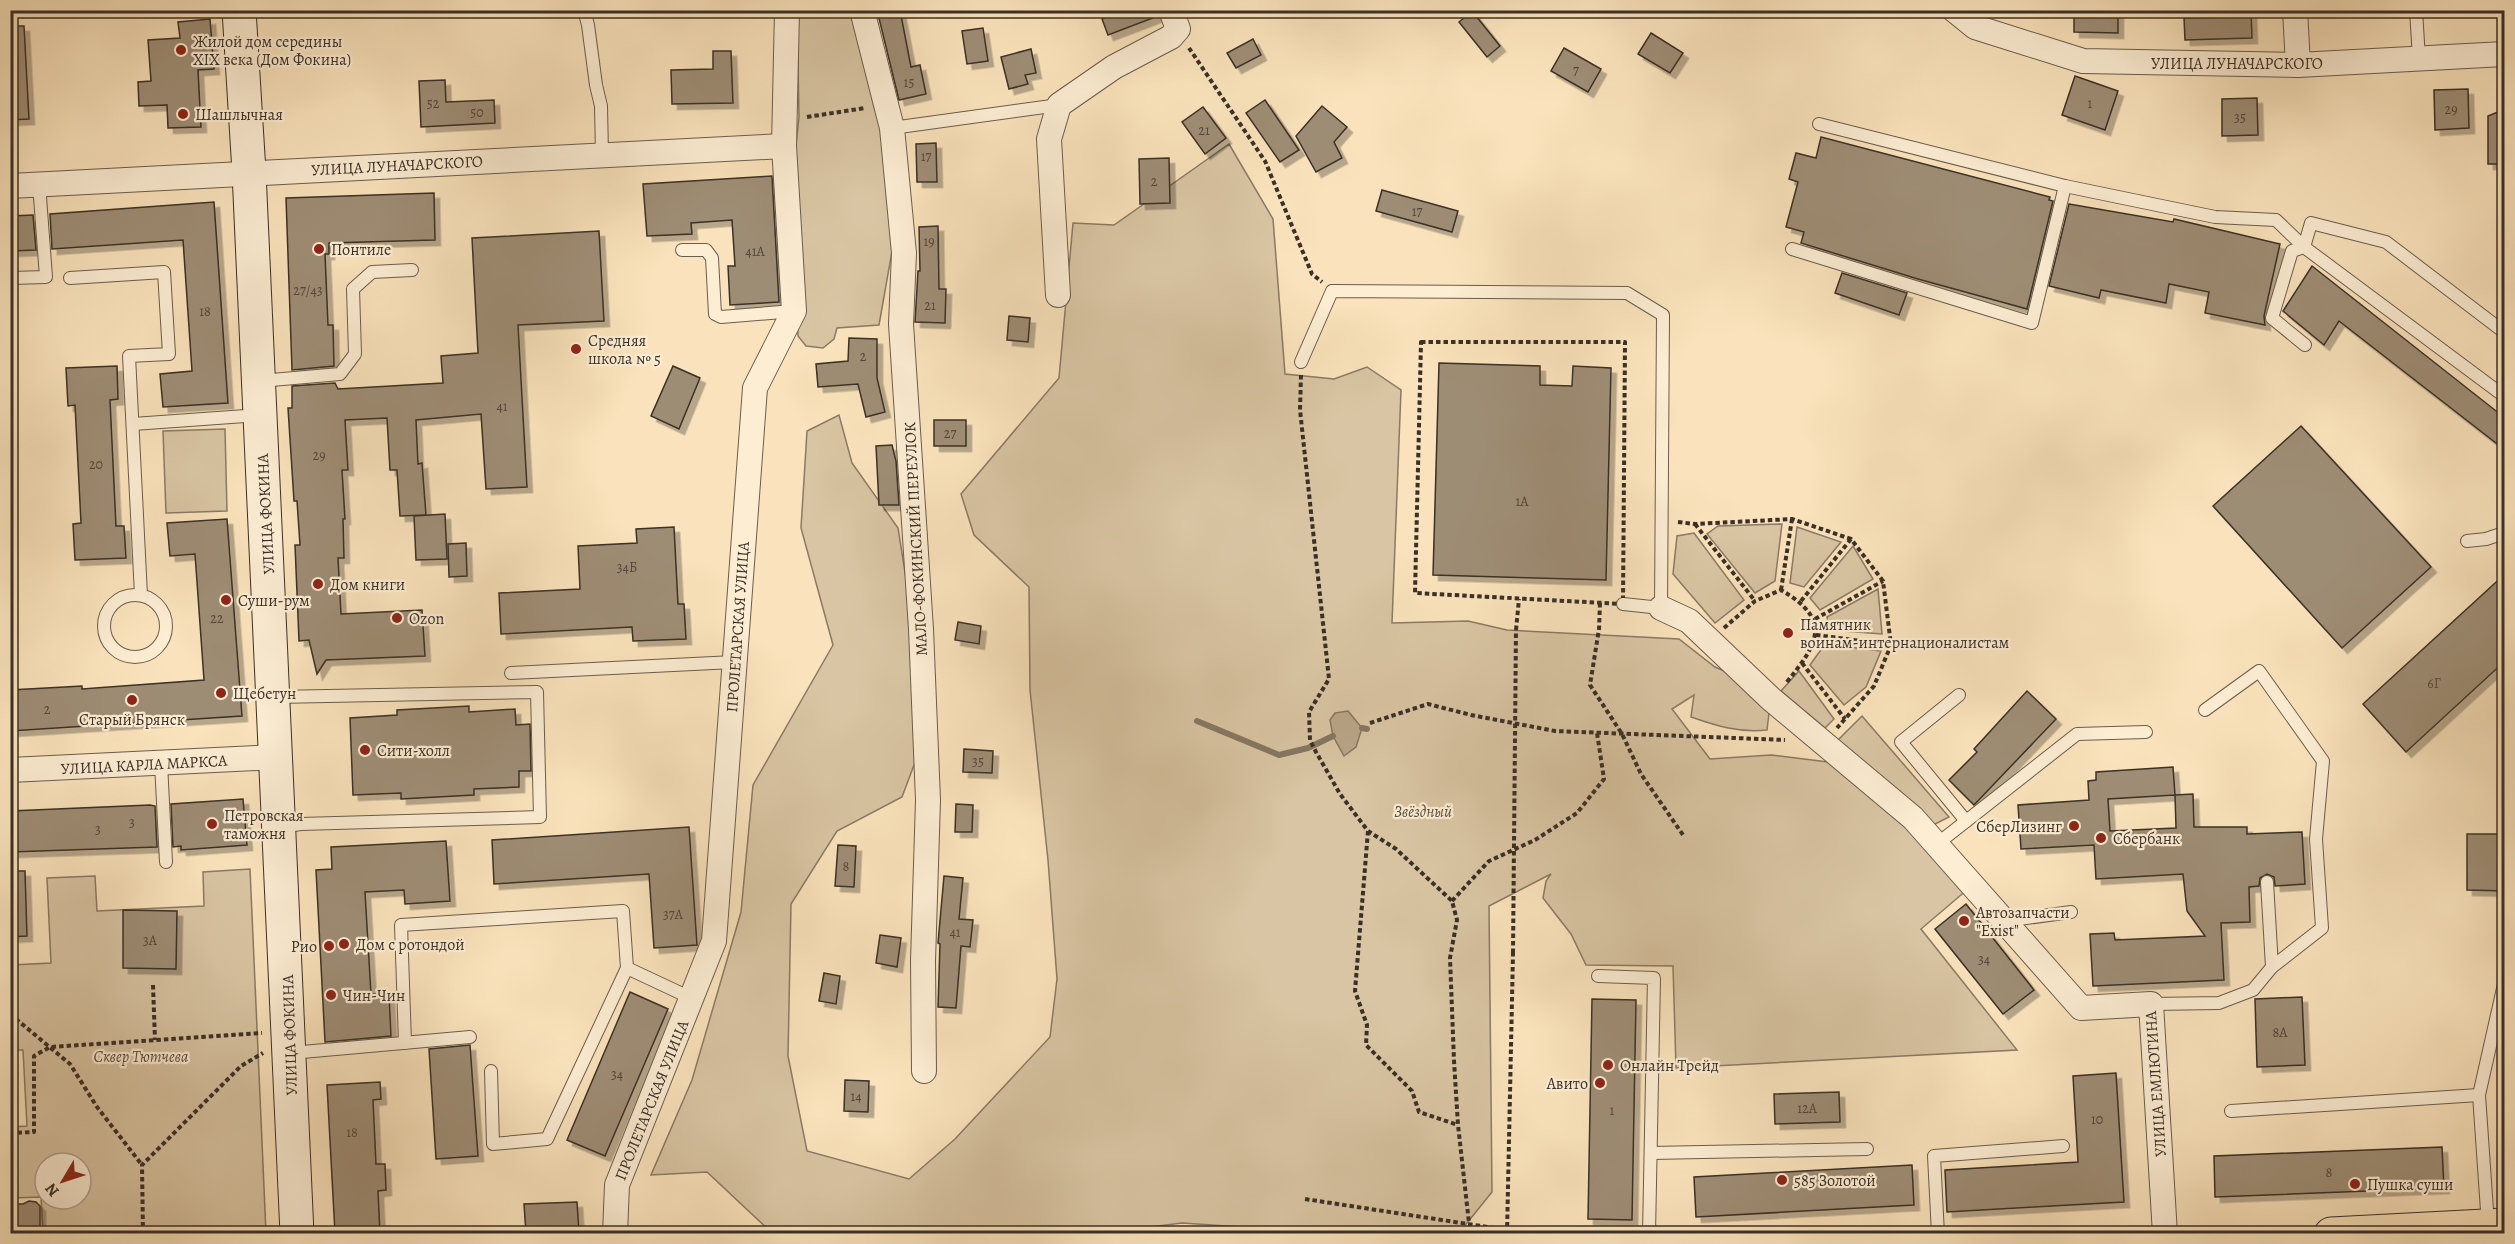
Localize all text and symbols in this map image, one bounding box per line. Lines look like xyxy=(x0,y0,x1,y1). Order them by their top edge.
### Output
place label: Жилой дом середины XIX века (Дом Фокина) xyxy=(193,31,351,71)
marker: Жилой дом середины XIX века (Дом Фокина) xyxy=(174,43,188,57)
street label: УЛИЦА ЛУНАЧАРСКОГО xyxy=(2151,53,2323,75)
house number: 7 xyxy=(1573,61,1579,80)
house number: 15 xyxy=(904,73,914,92)
house number: 52 xyxy=(427,94,440,113)
house number: 1 xyxy=(2088,94,2093,113)
house number: 29 xyxy=(2444,100,2458,119)
house number: 50 xyxy=(470,103,484,122)
place label: Шашлычная xyxy=(195,104,283,126)
marker: Шашлычная xyxy=(176,107,190,121)
house number: 35 xyxy=(2234,108,2246,127)
house number: 21 xyxy=(1198,121,1210,140)
house number: 17 xyxy=(921,147,931,166)
street label: УЛИЦА ЛУНАЧАРСКОГО xyxy=(311,151,483,181)
house number: 2 xyxy=(1151,172,1158,191)
house number: 17 xyxy=(1412,202,1422,221)
house number: 19 xyxy=(923,232,935,251)
place label: Понтиле xyxy=(331,239,391,261)
marker: Понтиле xyxy=(312,242,326,256)
house number: 41А xyxy=(745,242,765,261)
house number: 27/43 xyxy=(293,281,323,300)
house number: 21 xyxy=(924,296,936,315)
house number: 18 xyxy=(199,302,211,321)
place label: Средняя школа № 5 xyxy=(588,330,661,370)
marker: Средняя школа № 5 xyxy=(569,342,583,356)
house number: 2 xyxy=(860,347,867,366)
house number: 41 xyxy=(496,397,508,416)
street label: МАЛО-ФОКИНСКИЙ ПЕРЕУЛОК xyxy=(899,421,933,657)
house number: 27 xyxy=(944,424,956,443)
house number: 29 xyxy=(312,446,326,465)
street label: УЛИЦА ФОКИНА xyxy=(252,452,280,575)
house number: 20 xyxy=(89,455,103,474)
house number: 1А xyxy=(1516,492,1529,511)
street label: ПРОЛЕТАРСКАЯ УЛИЦА xyxy=(721,540,755,713)
house number: 34Б xyxy=(617,558,637,577)
place label: Дом книги xyxy=(330,574,405,596)
marker: Дом книги xyxy=(311,577,325,591)
place label: Суши-рум xyxy=(238,590,310,612)
marker: Суши-рум xyxy=(219,593,233,607)
place label: Ozon xyxy=(409,608,444,630)
house number: 22 xyxy=(210,609,224,628)
marker: Ozon xyxy=(390,611,404,625)
place label: Памятник воинам-интернационалистам xyxy=(1800,614,2010,654)
marker: Памятник воинам-интернационалистам xyxy=(1781,626,1795,640)
house number: 6Г xyxy=(2427,674,2441,693)
place label: Щебетун xyxy=(233,683,296,705)
marker: Щебетун xyxy=(214,686,228,700)
marker: Старый Брянск xyxy=(125,693,139,707)
house number: 2 xyxy=(44,700,51,719)
place label: Старый Брянск xyxy=(79,709,185,731)
place label: Сити-холл xyxy=(377,740,450,762)
marker: Сити-холл xyxy=(358,743,372,757)
street label: УЛИЦА КАРЛА МАРКСА xyxy=(60,750,229,780)
house number: 35 xyxy=(972,752,984,771)
park label: Звёздный xyxy=(1394,801,1452,823)
place label: Петровская таможня xyxy=(224,805,304,845)
house number: 3 xyxy=(129,813,135,832)
place label: СберЛизинг xyxy=(1976,816,2062,838)
marker: Петровская таможня xyxy=(205,817,219,831)
marker: СберЛизинг xyxy=(2067,819,2081,833)
house number: 3 xyxy=(95,820,101,839)
place label: Сбербанк xyxy=(2113,828,2180,850)
marker: Сбербанк xyxy=(2094,831,2108,845)
house number: 8 xyxy=(843,857,850,876)
place label: Автозапчасти "Exist" xyxy=(1975,902,2070,942)
house number: 37А xyxy=(663,905,684,924)
marker: Автозапчасти "Exist" xyxy=(1957,914,1971,928)
house number: 41 xyxy=(949,923,961,942)
house number: 3А xyxy=(143,931,158,950)
place label: Дом с ротондой xyxy=(356,934,465,956)
place label: Рио xyxy=(291,936,317,958)
marker: Дом с ротондой xyxy=(337,937,351,951)
marker: Рио xyxy=(322,939,336,953)
house number: 34 xyxy=(1978,950,1990,969)
street label: УЛИЦА ФОКИНА xyxy=(277,974,303,1096)
place label: Чин-Чин xyxy=(343,985,405,1007)
marker: Чин-Чин xyxy=(324,988,338,1002)
street label: УЛИЦА ЕМЛЮТИНА xyxy=(2140,1010,2172,1158)
street label: ПРОЛЕТАРСКАЯ УЛИЦА xyxy=(610,1016,694,1184)
house number: 8А xyxy=(2273,1023,2288,1042)
park label: Сквер Тютчева xyxy=(94,1046,188,1068)
place label: Онлайн Трейд xyxy=(1620,1055,1719,1077)
marker: Онлайн Трейд xyxy=(1601,1058,1615,1072)
house number: 34 xyxy=(611,1065,623,1084)
place label: Авито xyxy=(1546,1073,1588,1095)
marker: Авито xyxy=(1593,1076,1607,1090)
house number: 14 xyxy=(850,1087,862,1106)
house number: 12А xyxy=(1797,1099,1818,1118)
house number: 1 xyxy=(1610,1101,1615,1120)
house number: 10 xyxy=(2091,1110,2103,1129)
house number: 18 xyxy=(346,1123,358,1142)
north arrow xyxy=(33,1151,93,1211)
house number: 8 xyxy=(2326,1163,2333,1182)
place label: 585 Золотой xyxy=(1794,1170,1876,1192)
marker: 585 Золотой xyxy=(1775,1173,1789,1187)
place label: Пушка суши xyxy=(2367,1174,2453,1196)
marker: Пушка суши xyxy=(2348,1177,2362,1191)
text: N xyxy=(40,1178,64,1201)

